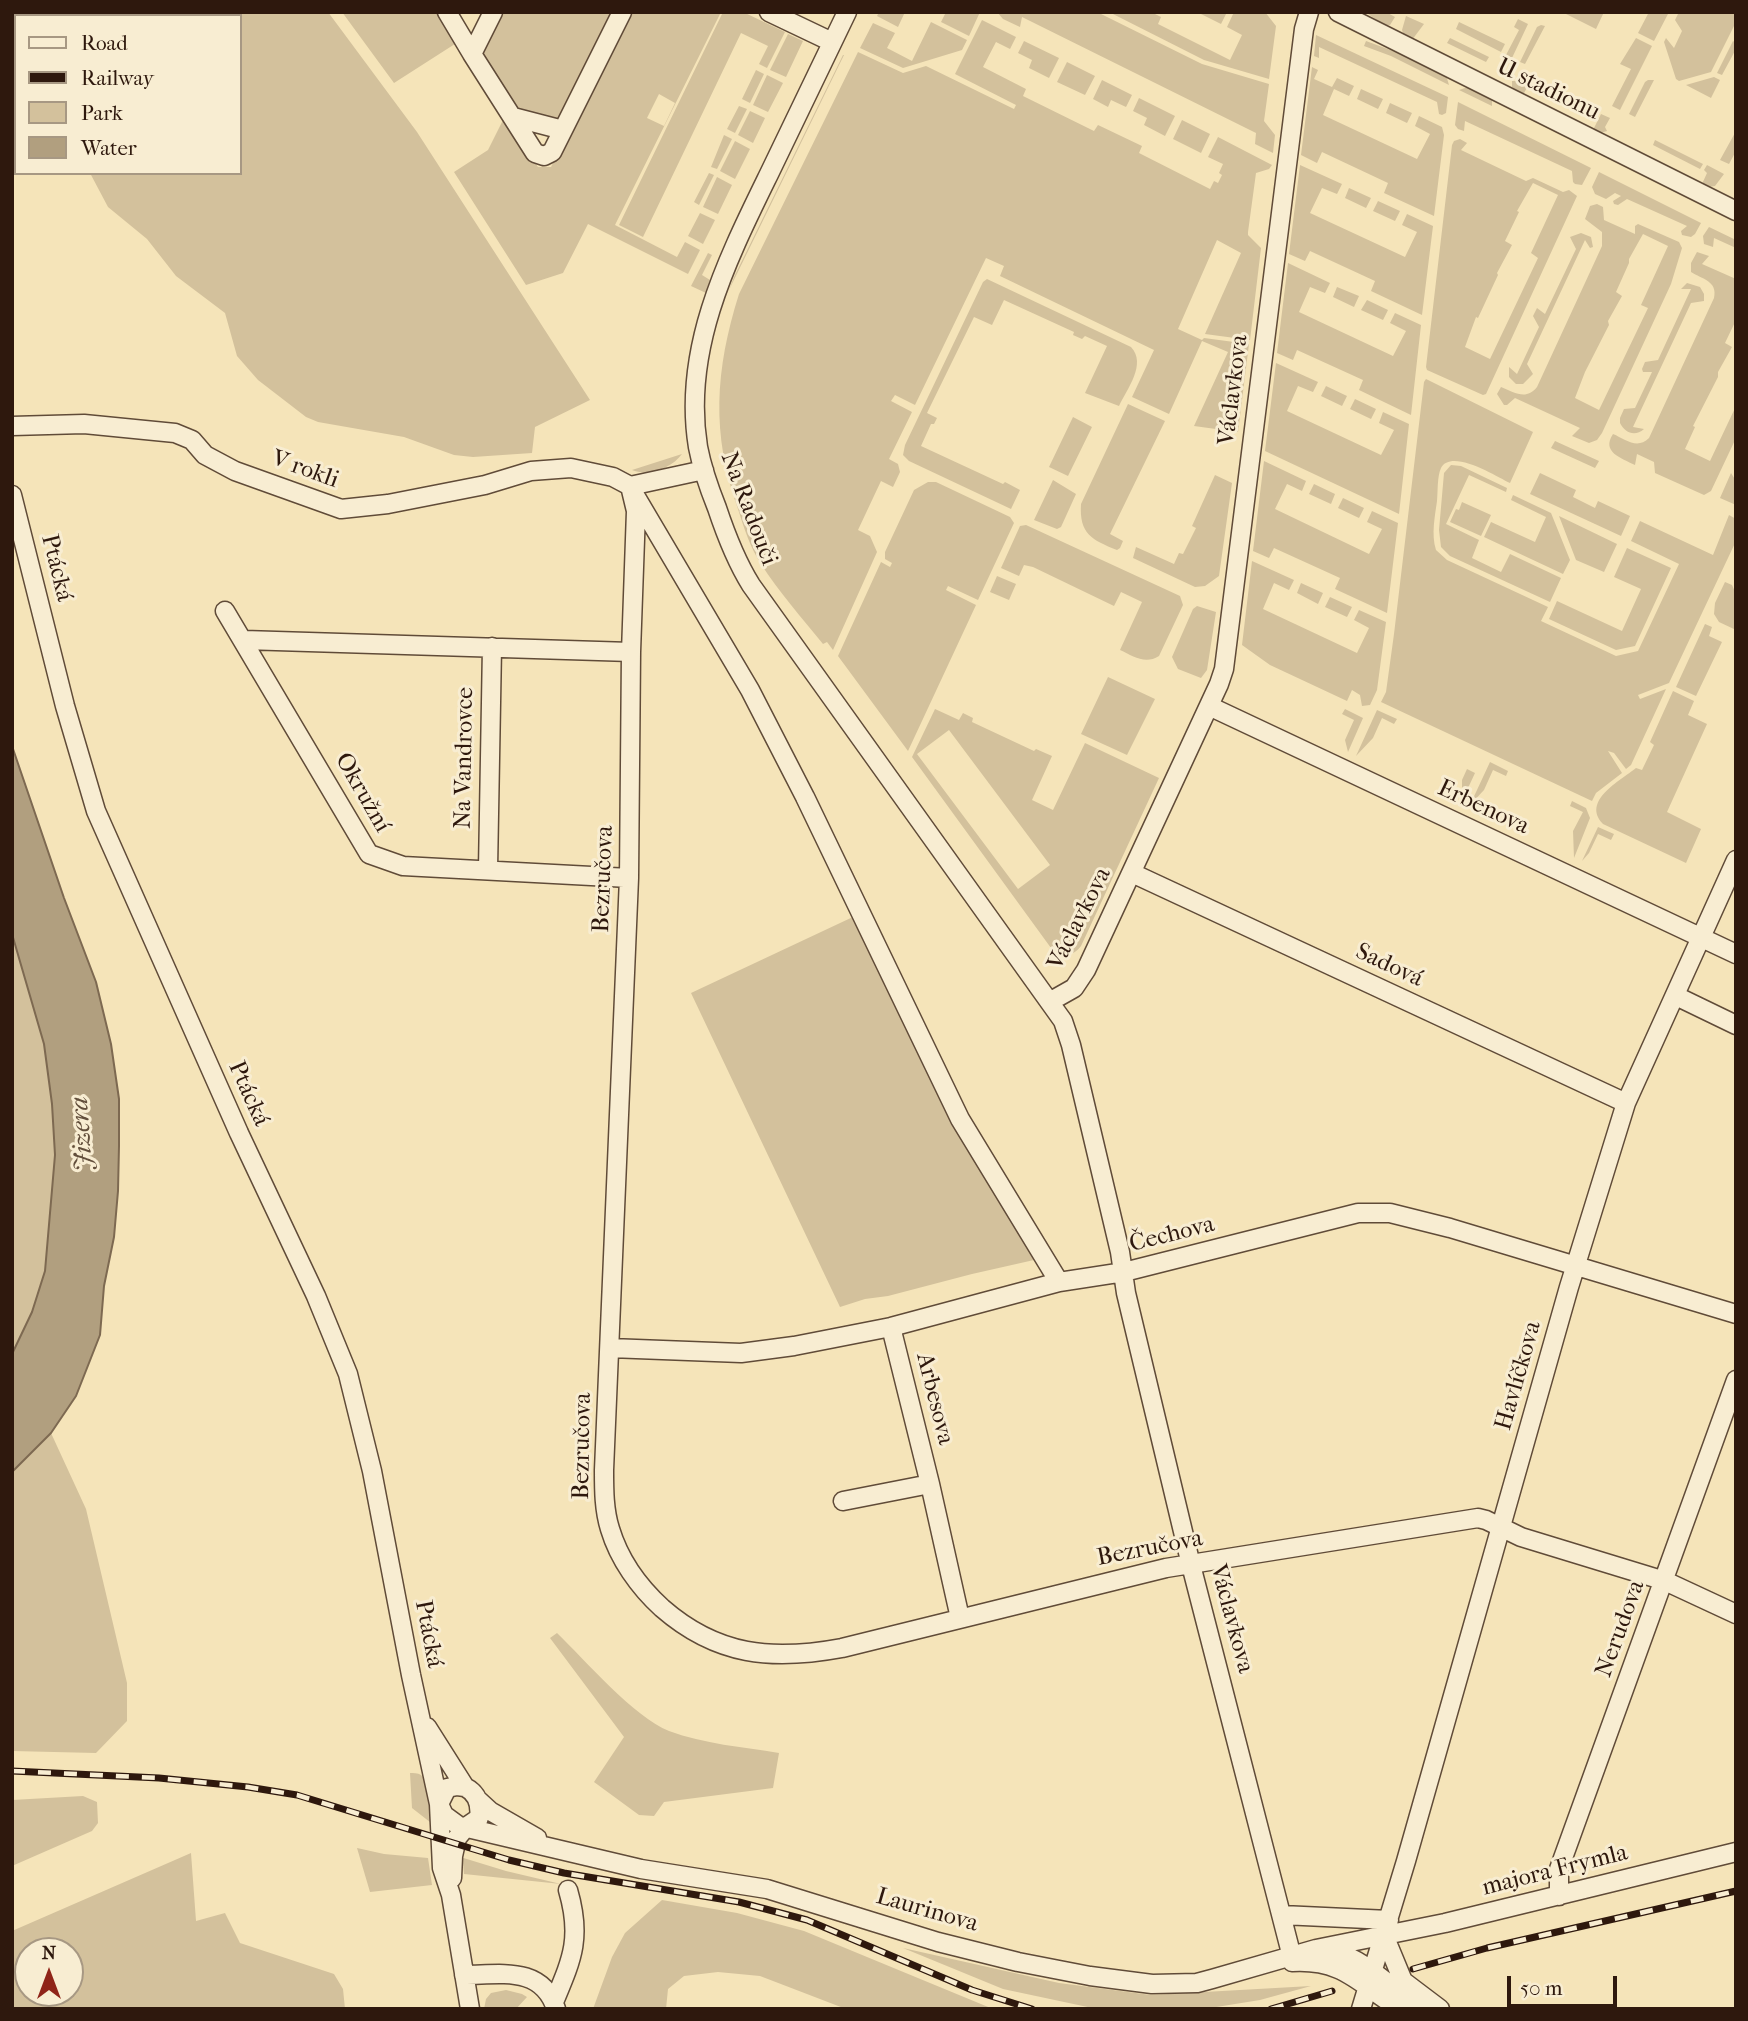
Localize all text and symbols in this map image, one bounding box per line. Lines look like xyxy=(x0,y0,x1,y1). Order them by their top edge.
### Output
legend xyxy=(14,14,242,175)
text: Road xyxy=(81,31,128,55)
street label: U stadionu xyxy=(1492,53,1604,127)
text: Railway xyxy=(81,66,154,90)
text: Park xyxy=(81,101,123,125)
text: Water xyxy=(81,136,137,160)
street label: Václavkova xyxy=(1213,333,1255,447)
street label: V rokli xyxy=(268,445,342,495)
street label: Na Radouči xyxy=(713,448,783,570)
street label: Ptácká xyxy=(34,532,78,604)
street label: Na Vandrovce xyxy=(449,687,481,829)
street label: Okružní xyxy=(328,748,396,838)
street label: Erbenova xyxy=(1433,774,1533,842)
street label: Bezručova xyxy=(588,825,620,933)
street label: Václavkova xyxy=(1042,863,1118,975)
street label: Sadová xyxy=(1351,938,1427,994)
street label: Ptácká xyxy=(221,1057,275,1131)
water label: Jizera xyxy=(65,1096,101,1172)
street label: Čechova xyxy=(1127,1211,1217,1259)
street label: Havlíčkova xyxy=(1490,1318,1548,1434)
street label: Arbesova xyxy=(909,1350,959,1448)
street label: Bezručova xyxy=(568,1392,598,1500)
street label: Bezručova xyxy=(1095,1525,1205,1573)
street label: Václavkova xyxy=(1203,1561,1259,1677)
street label: Nerudova xyxy=(1590,1577,1652,1681)
street label: Ptácká xyxy=(407,1598,449,1670)
street label: majora Frymla xyxy=(1479,1839,1631,1903)
street label: Laurinova xyxy=(873,1883,981,1939)
north arrow xyxy=(14,1937,84,2007)
text: N xyxy=(42,1942,56,1964)
scale bar xyxy=(1510,1962,1620,2006)
text: 50 m xyxy=(1520,1976,1563,2000)

